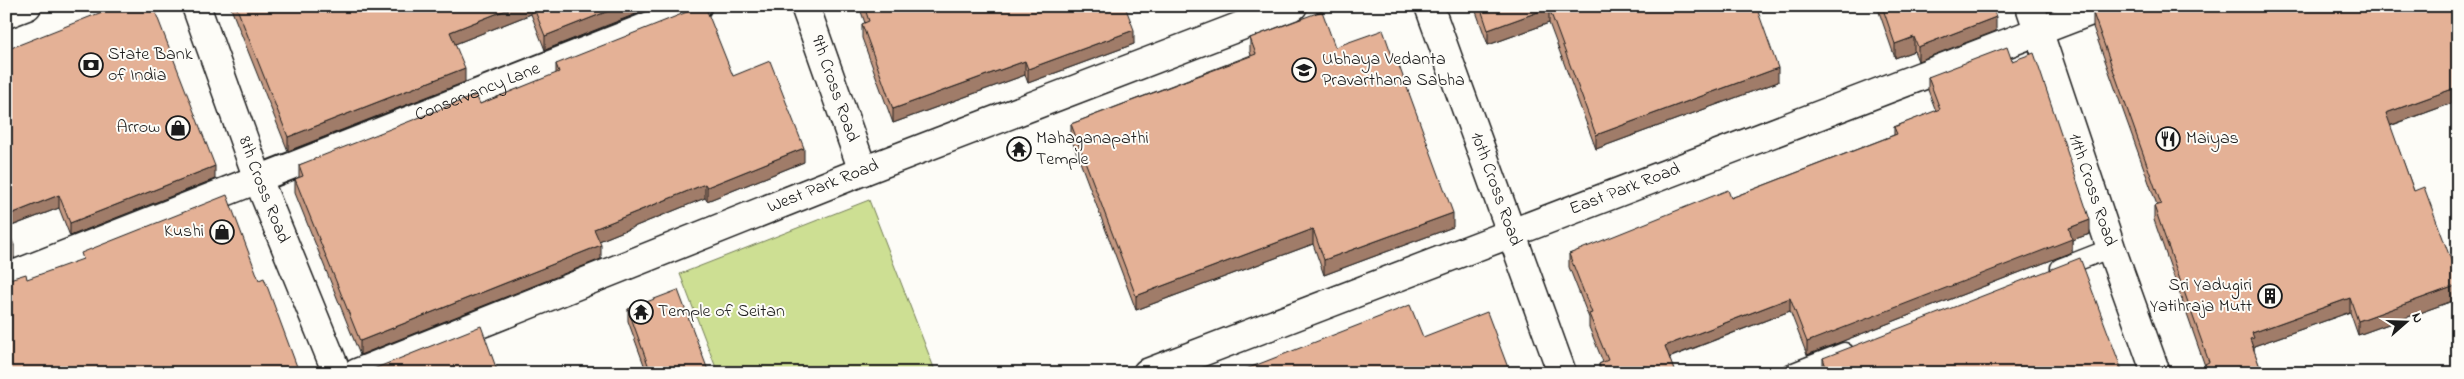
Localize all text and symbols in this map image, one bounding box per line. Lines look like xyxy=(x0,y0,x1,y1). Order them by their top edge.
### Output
street label: 9th Cross Road xyxy=(803,32,865,146)
place label: State Bank of India xyxy=(108,42,193,89)
place label: Ubhaya Vedanta Pravarthana Sabha xyxy=(1322,47,1465,94)
bank icon: State Bank of India xyxy=(78,52,104,78)
street label: Conservancy Lane xyxy=(411,56,545,129)
school or university icon: Ubhaya Vedanta Pravarthana Sabha xyxy=(1291,57,1317,83)
place label: Arrow xyxy=(117,115,160,141)
shop icon: Arrow xyxy=(165,115,191,141)
place label: Mahaganapathi Temple xyxy=(1036,126,1149,173)
restaurant icon: Maiyas xyxy=(2155,126,2181,152)
place label: Maiyas xyxy=(2186,126,2239,152)
street label: 10th Cross Road xyxy=(1463,129,1528,250)
street label: 11th Cross Road xyxy=(2061,130,2123,250)
street label: 8th Cross Road xyxy=(231,133,296,247)
temple icon: Mahaganapathi Temple xyxy=(1006,136,1032,162)
street label: West Park Road xyxy=(764,153,883,221)
street label: East Park Road xyxy=(1566,157,1684,223)
place label: Kushi xyxy=(164,219,204,245)
shop icon: Kushi xyxy=(209,219,235,245)
place label: Sri Yadugiri Yatihraja Mutt xyxy=(2150,273,2252,320)
building icon: Sri Yadugiri Yatihraja Mutt xyxy=(2257,283,2283,309)
north arrow xyxy=(2382,296,2432,346)
temple icon: Temple of Seitan xyxy=(628,299,654,325)
place label: Temple of Seitan xyxy=(658,299,785,325)
text: N xyxy=(2405,310,2428,326)

